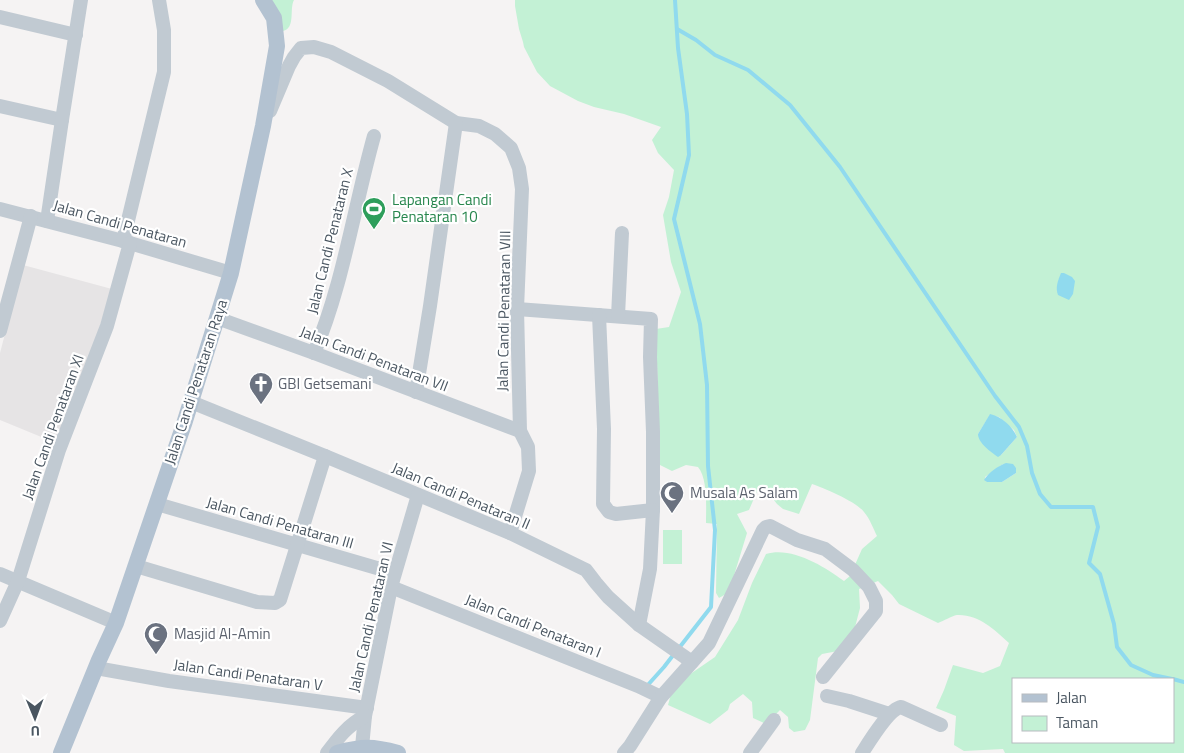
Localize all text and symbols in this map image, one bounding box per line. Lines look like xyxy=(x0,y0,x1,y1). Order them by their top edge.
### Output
street label: Jalan Candi Penataran X xyxy=(300,165,359,316)
place label: Lapangan Candi Penataran 10 xyxy=(392,188,492,228)
street label: Jalan Candi Penataran xyxy=(51,193,190,254)
sports icon: Lapangan Candi Penataran 10 xyxy=(361,196,387,230)
street label: Jalan Candi Penataran VIII xyxy=(491,230,516,392)
street label: Jalan Candi Penataran Raya xyxy=(158,296,233,467)
street label: Jalan Candi Penataran VII xyxy=(297,320,452,397)
street label: Jalan Candi Penataran XI xyxy=(16,351,90,503)
church icon: GBI Getsemani xyxy=(248,371,274,405)
place label: GBI Getsemani xyxy=(278,372,371,395)
street label: Jalan Candi Penataran II xyxy=(388,456,534,535)
mosque icon: Musala As Salam xyxy=(659,480,685,514)
place label: Musala As Salam xyxy=(690,481,798,504)
street label: Jalan Candi Penataran III xyxy=(204,490,357,555)
street label: Jalan Candi Penataran VI xyxy=(342,539,399,694)
street label: Jalan Candi Penataran I xyxy=(462,588,605,663)
mosque icon: Masjid Al-Amin xyxy=(143,621,169,655)
place label: Masjid Al-Amin xyxy=(174,622,271,645)
street label: Jalan Candi Penataran V xyxy=(172,653,324,696)
legend xyxy=(1012,678,1174,743)
text: Jalan xyxy=(1056,686,1087,709)
north arrow xyxy=(10,693,60,743)
text: Taman xyxy=(1056,711,1098,734)
text: U xyxy=(30,721,40,742)

